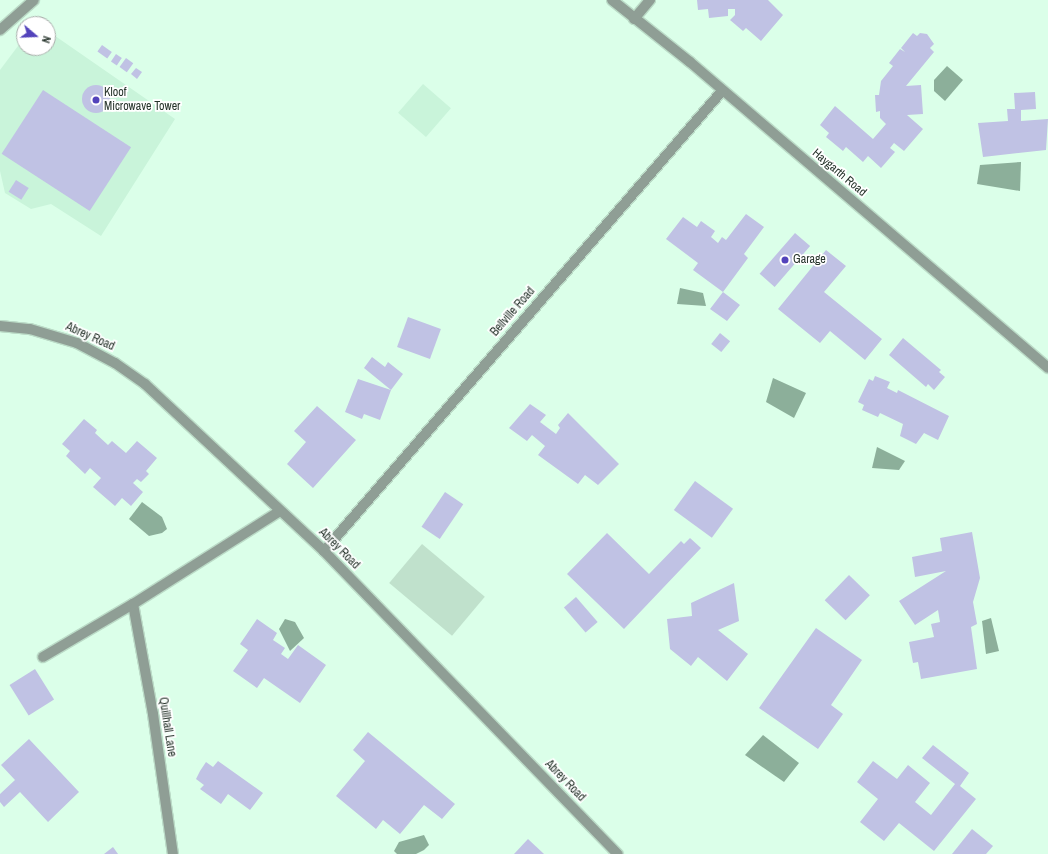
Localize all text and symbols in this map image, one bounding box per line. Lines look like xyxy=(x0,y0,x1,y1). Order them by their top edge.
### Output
north arrow xyxy=(16,16,56,56)
text: N xyxy=(39,34,54,45)
place label: Kloof Microwave Tower xyxy=(104,86,181,114)
marker: Kloof Microwave Tower xyxy=(91,95,101,105)
street label: Haygarth Road xyxy=(809,146,869,200)
place label: Garage xyxy=(793,253,826,267)
marker: Garage xyxy=(780,255,790,265)
street label: Bellville Road xyxy=(488,285,538,339)
street label: Abrey Road xyxy=(63,320,117,354)
street label: Abrey Road xyxy=(316,526,362,572)
street label: Quillhall Lane xyxy=(155,696,179,758)
street label: Abrey Road xyxy=(542,757,588,805)

